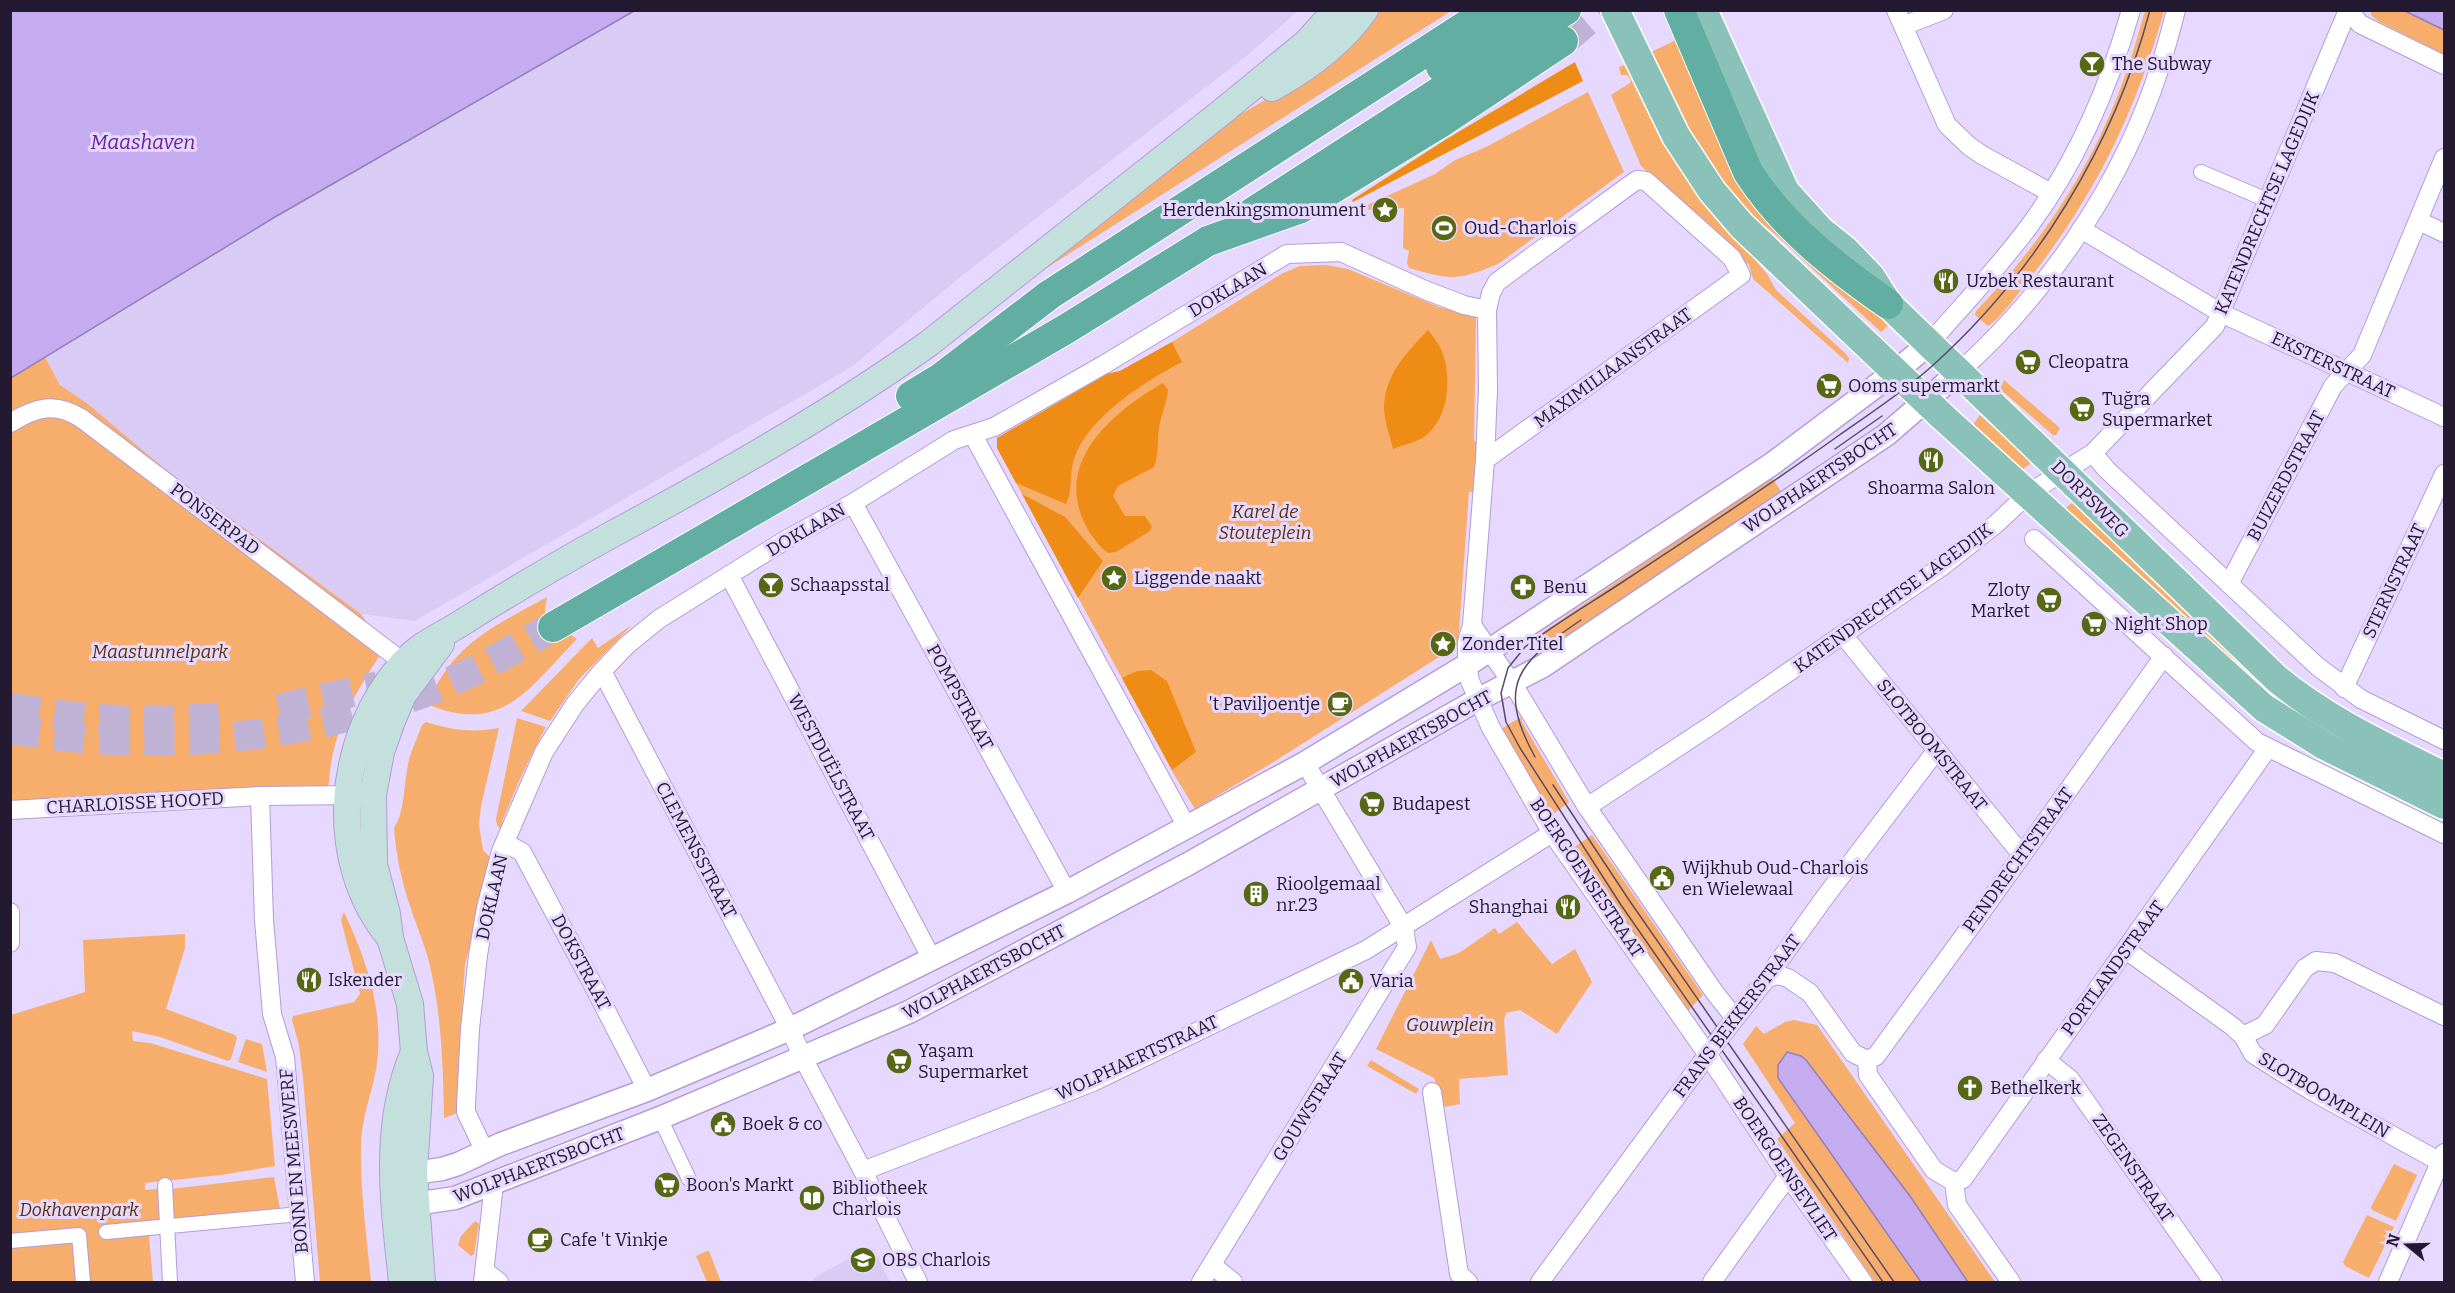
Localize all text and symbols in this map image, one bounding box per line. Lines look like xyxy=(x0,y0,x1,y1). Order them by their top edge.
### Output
bar icon: The Subway xyxy=(2077,49,2107,79)
place label: The Subway xyxy=(2112,53,2212,75)
street label: KATENDRECHTSE LAGEDIJK xyxy=(2210,88,2324,318)
water label: Maashaven xyxy=(91,130,195,154)
place icon: Herdenkingsmonument xyxy=(1370,195,1400,225)
place label: Herdenkingsmonument xyxy=(1163,199,1366,221)
sports icon: Oud-Charlois xyxy=(1429,213,1459,243)
place label: Oud-Charlois xyxy=(1464,217,1577,239)
street label: DOKLAAN xyxy=(1185,258,1271,322)
restaurant icon: Uzbek Restaurant xyxy=(1931,266,1961,296)
place label: Uzbek Restaurant xyxy=(1966,270,2115,292)
street label: MAXIMILIAANSTRAAT xyxy=(1530,303,1697,433)
street label: EKSTERSTRAAT xyxy=(2268,327,2399,403)
supermarket icon: Cleopatra xyxy=(2013,347,2043,377)
place label: Cleopatra xyxy=(2048,351,2129,373)
supermarket icon: Ooms supermarkt xyxy=(1814,371,1844,401)
place label: Ooms supermarkt xyxy=(1848,375,2001,397)
place label: Tuğra Supermarket xyxy=(2102,388,2213,431)
supermarket icon: Tuğra Supermarket xyxy=(2067,394,2097,424)
street label: BUIZERDSTRAAT xyxy=(2242,407,2330,545)
street label: WOLPHAERTSBOCHT xyxy=(1739,418,1902,538)
restaurant icon: Shoarma Salon xyxy=(1916,445,1946,475)
street label: DORPSWEG xyxy=(2047,456,2133,542)
place label: Shoarma Salon xyxy=(1867,477,1995,499)
street label: PONSERPAD xyxy=(166,478,264,560)
street label: DOKLAAN xyxy=(763,499,849,561)
park label: Karel de Stouteplein xyxy=(1219,501,1311,544)
street label: KATENDRECHTSE LAGEDIJK xyxy=(1789,518,1997,677)
street label: STERNSTRAAT xyxy=(2358,520,2430,642)
place icon: Liggende naakt xyxy=(1099,563,1129,593)
place label: Liggende naakt xyxy=(1134,567,1262,589)
bar icon: Schaapsstal xyxy=(756,570,786,600)
pharmacy icon: Benu xyxy=(1508,572,1538,602)
place label: Schaapsstal xyxy=(790,574,890,596)
place label: Benu xyxy=(1543,576,1587,598)
place label: Zloty Market xyxy=(1971,579,2030,622)
supermarket icon: Zloty Market xyxy=(2034,585,2064,615)
supermarket icon: Night Shop xyxy=(2079,609,2109,639)
place label: Night Shop xyxy=(2114,613,2208,635)
place icon: Zonder Titel xyxy=(1428,629,1458,659)
place label: Zonder Titel xyxy=(1462,633,1564,655)
street label: POMPSTRAAT xyxy=(922,640,998,754)
park label: Maastunnelpark xyxy=(92,641,228,663)
street label: SLOTBOOMSTRAAT xyxy=(1872,675,1992,816)
street label: WOLPHAERTSBOCHT xyxy=(1326,685,1496,793)
cafe icon: 't Paviljoentje xyxy=(1325,689,1355,719)
street label: WESTDUËLSTRAAT xyxy=(783,690,879,844)
place label: 't Paviljoentje xyxy=(1208,693,1320,715)
street label: CLEMENSSTRAAT xyxy=(651,778,741,922)
street label: PENDRECHTSTRAAT xyxy=(1958,783,2078,937)
street label: CHARLOISSE HOOFD xyxy=(46,787,224,819)
supermarket icon: Budapest xyxy=(1357,789,1387,819)
place label: Budapest xyxy=(1392,793,1471,815)
street label: BOERGOENSESTRAAT xyxy=(1525,794,1649,962)
street label: DOKLAAN xyxy=(471,852,513,942)
place label: Wijkhub Oud-Charlois en Wielewaal xyxy=(1682,857,1869,900)
public building icon: Wijkhub Oud-Charlois en Wielewaal xyxy=(1647,863,1677,893)
place label: Rioolgemaal nr.23 xyxy=(1276,873,1381,916)
building icon: Rioolgemaal nr.23 xyxy=(1241,879,1271,909)
restaurant icon: Shanghai xyxy=(1553,892,1583,922)
place label: Shanghai xyxy=(1469,896,1548,918)
street label: PORTLANDSTRAAT xyxy=(2057,896,2169,1040)
street label: DOKSTRAAT xyxy=(547,910,616,1014)
street label: WOLPHAERTSBOCHT xyxy=(899,920,1070,1024)
street label: FRANS BEKKERSTRAAT xyxy=(1669,930,1806,1102)
restaurant icon: Iskender xyxy=(294,965,324,995)
public building icon: Varia xyxy=(1336,966,1366,996)
place label: Iskender xyxy=(328,969,402,991)
place label: Varia xyxy=(1370,970,1414,992)
street label: WOLPHAERTSTRAAT xyxy=(1052,1011,1222,1105)
park label: Gouwplein xyxy=(1406,1014,1494,1036)
place label: Yaşam Supermarket xyxy=(918,1040,1029,1083)
supermarket icon: Yaşam Supermarket xyxy=(884,1046,914,1076)
street label: SLOTBOOMPLEIN xyxy=(2254,1047,2394,1143)
street label: GOUWSTRAAT xyxy=(1268,1048,1352,1165)
street label: BONN EN MEESWERF xyxy=(275,1068,313,1254)
church icon: Bethelkerk xyxy=(1955,1073,1985,1103)
place label: Bethelkerk xyxy=(1990,1077,2082,1099)
street label: BOERGOENSEVLIET xyxy=(1728,1093,1842,1246)
public building icon: Boek & co xyxy=(708,1109,738,1139)
street label: ZEGENSTRAAT xyxy=(2088,1110,2179,1227)
place label: Boek & co xyxy=(742,1113,823,1135)
street label: WOLPHAERTSBOCHT xyxy=(450,1122,628,1208)
supermarket icon: Boon's Markt xyxy=(652,1170,682,1200)
place label: Boon's Markt xyxy=(686,1174,794,1196)
place label: Bibliotheek Charlois xyxy=(832,1177,928,1220)
library icon: Bibliotheek Charlois xyxy=(797,1183,827,1213)
park label: Dokhavenpark xyxy=(19,1199,139,1221)
north arrow xyxy=(2377,1215,2437,1275)
cafe icon: Cafe 't Vinkje xyxy=(525,1225,555,1255)
place label: Cafe 't Vinkje xyxy=(560,1229,668,1251)
text: N xyxy=(2382,1231,2404,1249)
school or university icon: OBS Charlois xyxy=(848,1245,878,1275)
place label: OBS Charlois xyxy=(882,1249,991,1271)

